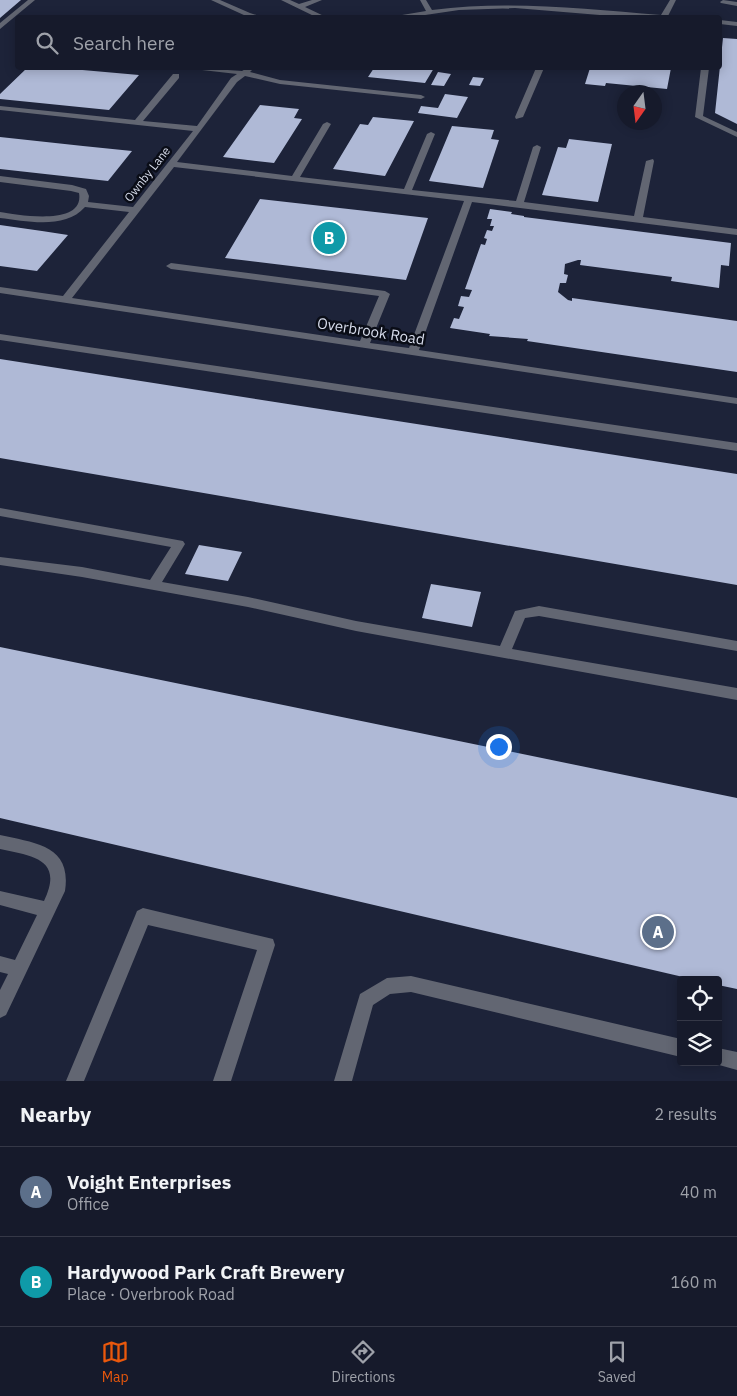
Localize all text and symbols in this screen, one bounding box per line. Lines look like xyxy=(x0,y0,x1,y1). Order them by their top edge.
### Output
search box xyxy=(15,15,722,70)
icon: search xyxy=(33,29,61,57)
text: Search here xyxy=(73,31,175,55)
north arrow xyxy=(617,85,662,130)
street label: Ownby Lane xyxy=(121,143,173,205)
pin: B xyxy=(313,219,345,257)
street label: Overbrook Road xyxy=(316,313,426,349)
your location xyxy=(486,734,512,760)
pin: A xyxy=(642,913,674,951)
map controls xyxy=(677,976,722,1066)
button: locate xyxy=(677,976,722,1021)
button: layers xyxy=(677,1021,722,1066)
text: Nearby xyxy=(20,1100,91,1128)
text: 2 results xyxy=(654,1104,717,1124)
text: Voight Enterprises xyxy=(67,1170,231,1194)
text: A xyxy=(31,1182,41,1202)
text: 40 m xyxy=(680,1182,717,1202)
text: Office xyxy=(67,1194,109,1214)
text: Hardywood Park Craft Brewery xyxy=(67,1260,345,1284)
text: B xyxy=(31,1272,41,1292)
text: 160 m xyxy=(670,1272,717,1292)
text: Place · Overbrook Road xyxy=(67,1284,235,1304)
tab: Map xyxy=(101,1338,129,1386)
tab: Directions xyxy=(332,1338,395,1386)
tab: Saved xyxy=(598,1338,636,1386)

